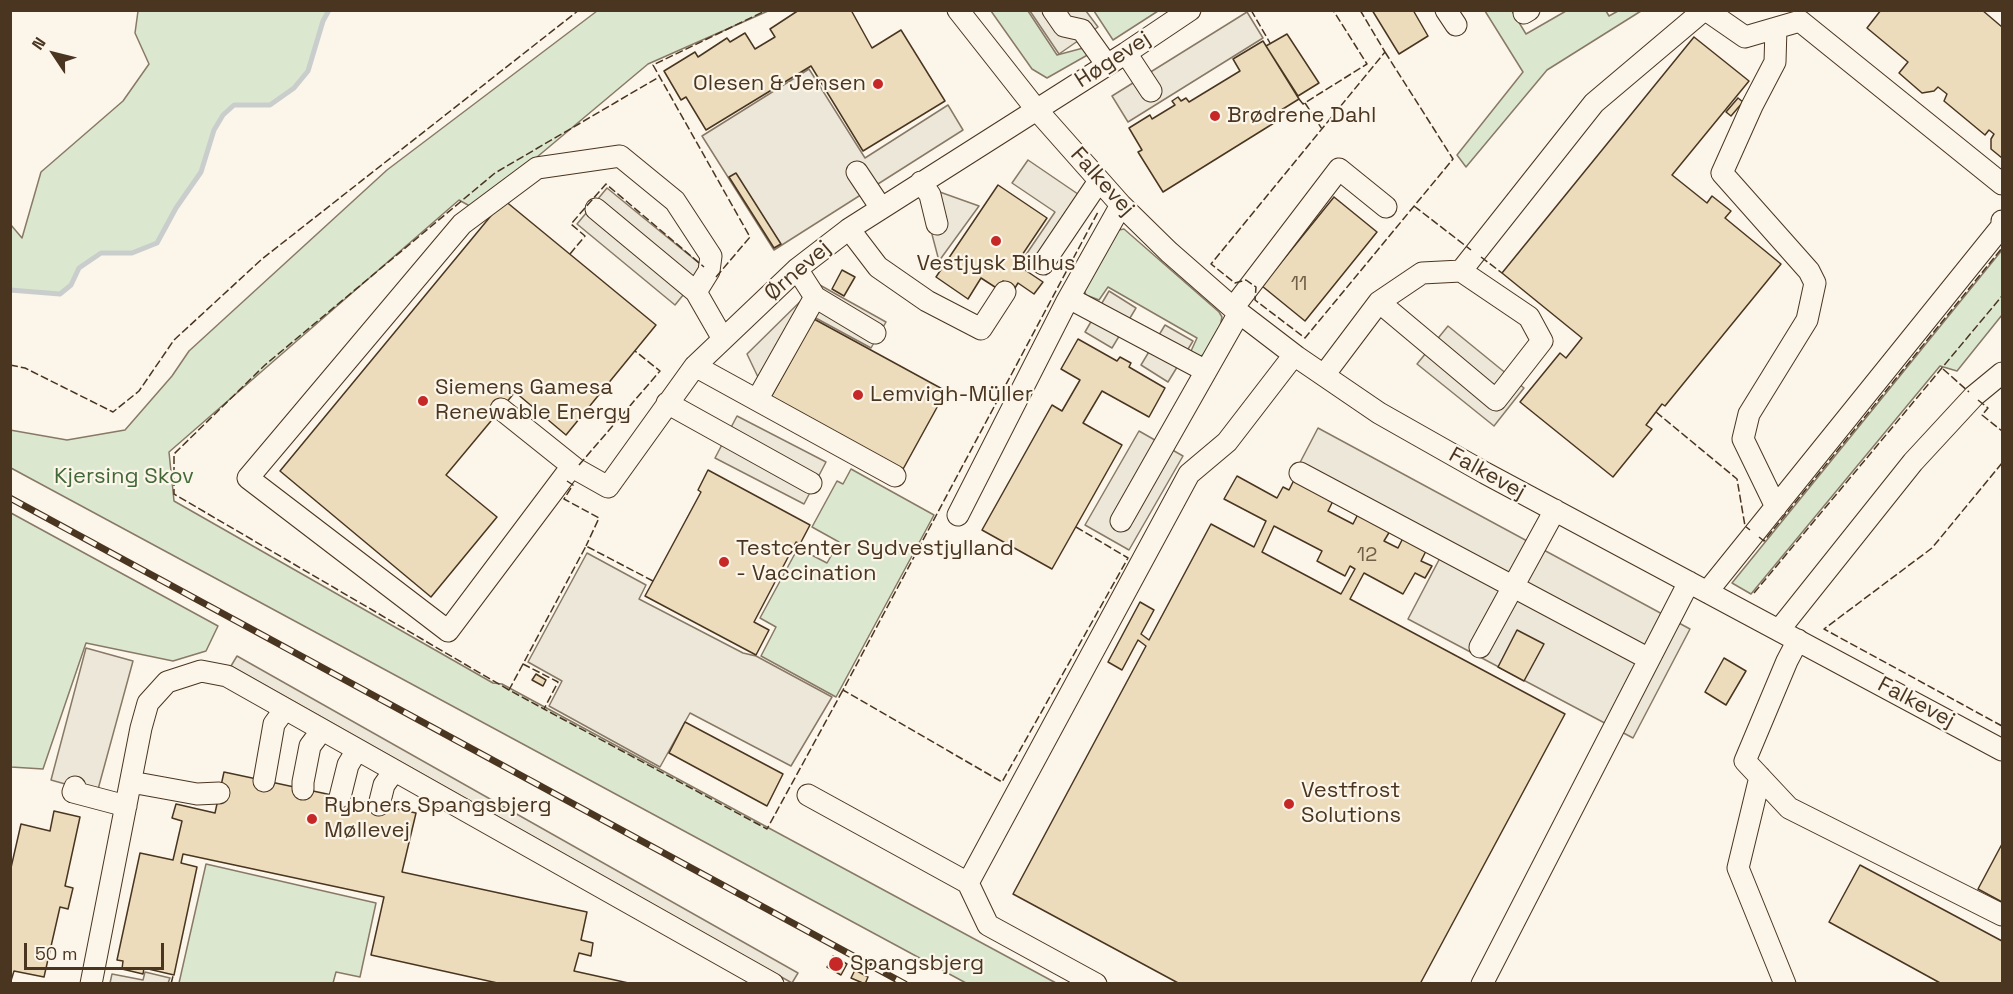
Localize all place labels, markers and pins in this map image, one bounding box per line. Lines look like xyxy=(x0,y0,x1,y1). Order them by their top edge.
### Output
place label: Olesen & Jensen xyxy=(693,71,866,97)
marker: Olesen & Jensen xyxy=(871,77,885,91)
place label: Brødrene Dahl xyxy=(1227,103,1376,129)
marker: Brødrene Dahl xyxy=(1208,109,1222,123)
marker: Vestjysk Bilhus xyxy=(989,234,1003,248)
place label: Vestjysk Bilhus xyxy=(917,251,1075,277)
place label: Siemens Gamesa Renewable Energy xyxy=(435,375,631,427)
place label: Lemvigh-Müller xyxy=(870,382,1033,408)
marker: Lemvigh-Müller xyxy=(851,388,865,402)
marker: Siemens Gamesa Renewable Energy xyxy=(416,394,430,408)
place label: Testcenter Sydvestjylland - Vaccination xyxy=(736,536,1014,588)
marker: Testcenter Sydvestjylland - Vaccination xyxy=(717,555,731,569)
place label: Vestfrost Solutions xyxy=(1301,778,1401,830)
place label: Rybners Spangsbjerg Møllevej xyxy=(324,793,552,844)
marker: Vestfrost Solutions xyxy=(1282,797,1296,811)
marker: Rybners Spangsbjerg Møllevej xyxy=(305,812,319,826)
place label: Spangsbjerg xyxy=(850,951,984,977)
marker: Spangsbjerg xyxy=(827,955,845,973)

